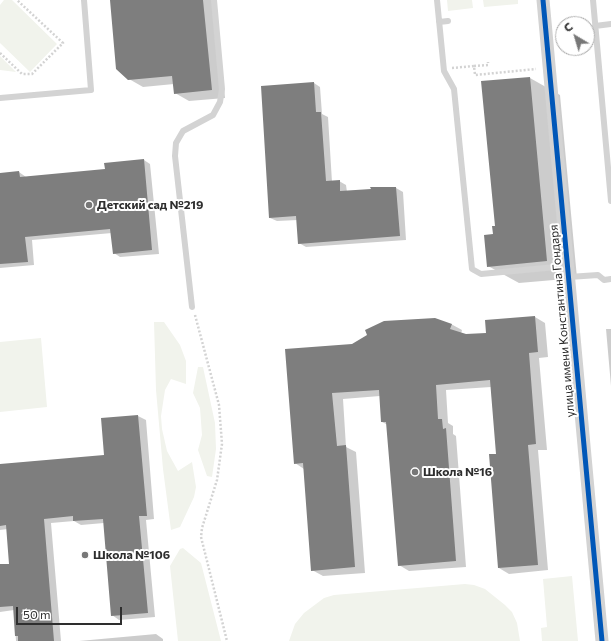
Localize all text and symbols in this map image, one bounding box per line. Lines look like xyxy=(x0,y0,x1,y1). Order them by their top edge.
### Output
north arrow xyxy=(555,16,595,56)
text: С xyxy=(561,19,575,34)
place label: Детский сад №219 xyxy=(97,198,203,212)
marker: Детский сад №219 xyxy=(84,200,94,210)
street label: улица имени Константина Гондаря xyxy=(546,224,578,418)
place label: Школа №16 xyxy=(423,465,492,479)
marker: Школа №16 xyxy=(410,467,420,477)
place label: Школа №106 xyxy=(93,548,170,562)
marker: Школа №106 xyxy=(80,550,90,560)
scale bar xyxy=(18,599,124,625)
text: 50 m xyxy=(23,607,51,621)

